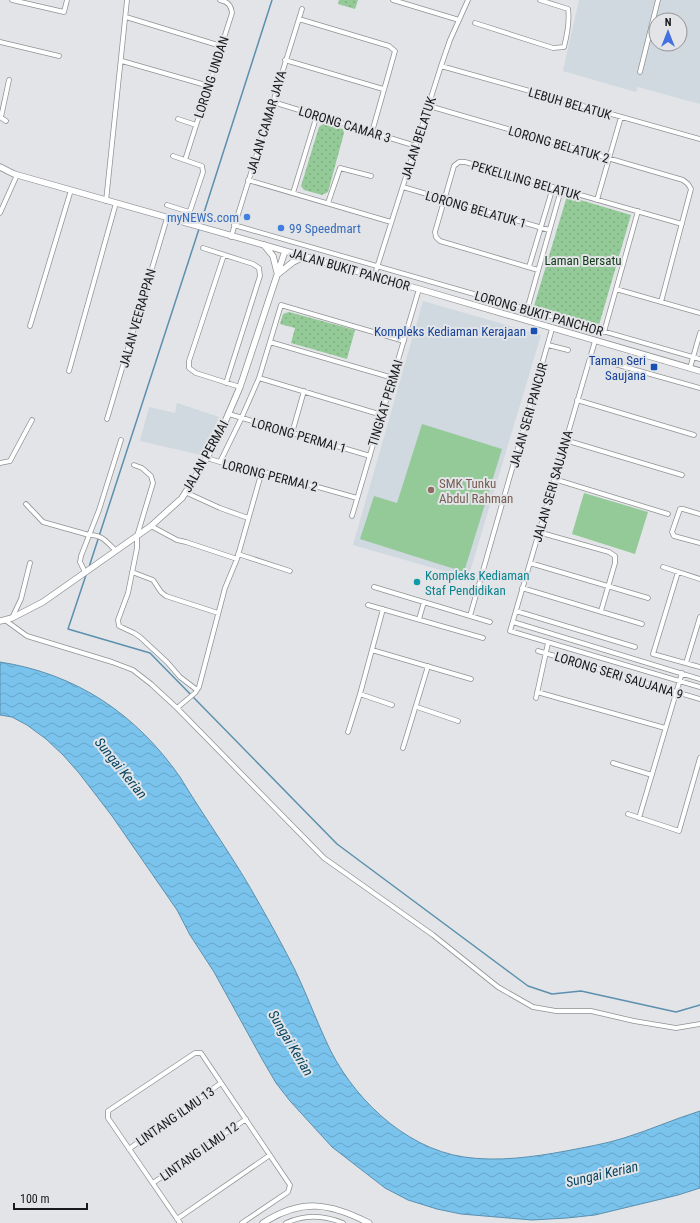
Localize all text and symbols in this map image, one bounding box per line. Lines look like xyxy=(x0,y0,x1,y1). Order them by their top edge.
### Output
north arrow xyxy=(648,12,688,52)
text: N xyxy=(665,16,672,29)
street label: LORONG UNDAN xyxy=(191,34,232,120)
street label: JALAN CAMAR JAYA xyxy=(244,68,290,176)
street label: LEBUH BELATUK xyxy=(527,84,614,123)
street label: JALAN BELATUK xyxy=(398,94,439,181)
street label: LORONG CAMAR 3 xyxy=(297,103,393,146)
street label: LORONG BELATUK 2 xyxy=(507,123,611,166)
street label: PEKELILING BELATUK xyxy=(470,158,583,203)
street label: LORONG BELATUK 1 xyxy=(424,188,528,231)
place label: myNEWS.com xyxy=(167,210,239,225)
marker: myNEWS.com xyxy=(242,212,252,222)
place label: 99 Speedmart xyxy=(289,221,361,236)
marker: 99 Speedmart xyxy=(276,223,286,233)
street label: JALAN BUKIT PANCHOR xyxy=(288,245,412,294)
park label: Laman Bersatu xyxy=(544,253,622,268)
street label: JALAN VEERAPPAN xyxy=(116,267,159,369)
street label: LORONG BUKIT PANCHOR xyxy=(473,288,605,339)
place label: Kompleks Kediaman Kerajaan xyxy=(374,324,526,339)
marker: Kompleks Kediaman Kerajaan xyxy=(529,326,539,336)
place label: Taman Seri Saujana xyxy=(589,353,646,383)
street label: TINGKAT PERMAI xyxy=(365,358,406,448)
street label: JALAN SERI PANCUR xyxy=(506,361,551,469)
marker: Taman Seri Saujana xyxy=(649,362,659,372)
street label: LORONG PERMAI 1 xyxy=(250,415,348,456)
street label: JALAN PERMAI xyxy=(180,418,231,495)
street label: JALAN SERI SAUJANA xyxy=(529,428,576,544)
street label: LORONG PERMAI 2 xyxy=(221,456,319,495)
place label: SMK Tunku Abdul Rahman xyxy=(439,476,513,506)
marker: SMK Tunku Abdul Rahman xyxy=(426,485,436,495)
place label: Kompleks Kediaman Staf Pendidikan xyxy=(425,568,529,598)
marker: Kompleks Kediaman Staf Pendidikan xyxy=(412,577,422,587)
street label: LORONG SERI SAUJANA 9 xyxy=(553,649,685,702)
water label: Sungai Kerian xyxy=(92,734,150,802)
water label: Sungai Kerian xyxy=(265,1007,317,1079)
street label: LINTANG ILMU 13 xyxy=(133,1084,217,1149)
street label: LINTANG ILMU 12 xyxy=(157,1119,241,1184)
water label: Sungai Kerian xyxy=(564,1158,640,1190)
scale bar xyxy=(14,1185,87,1211)
text: 100 m xyxy=(20,1192,50,1206)

